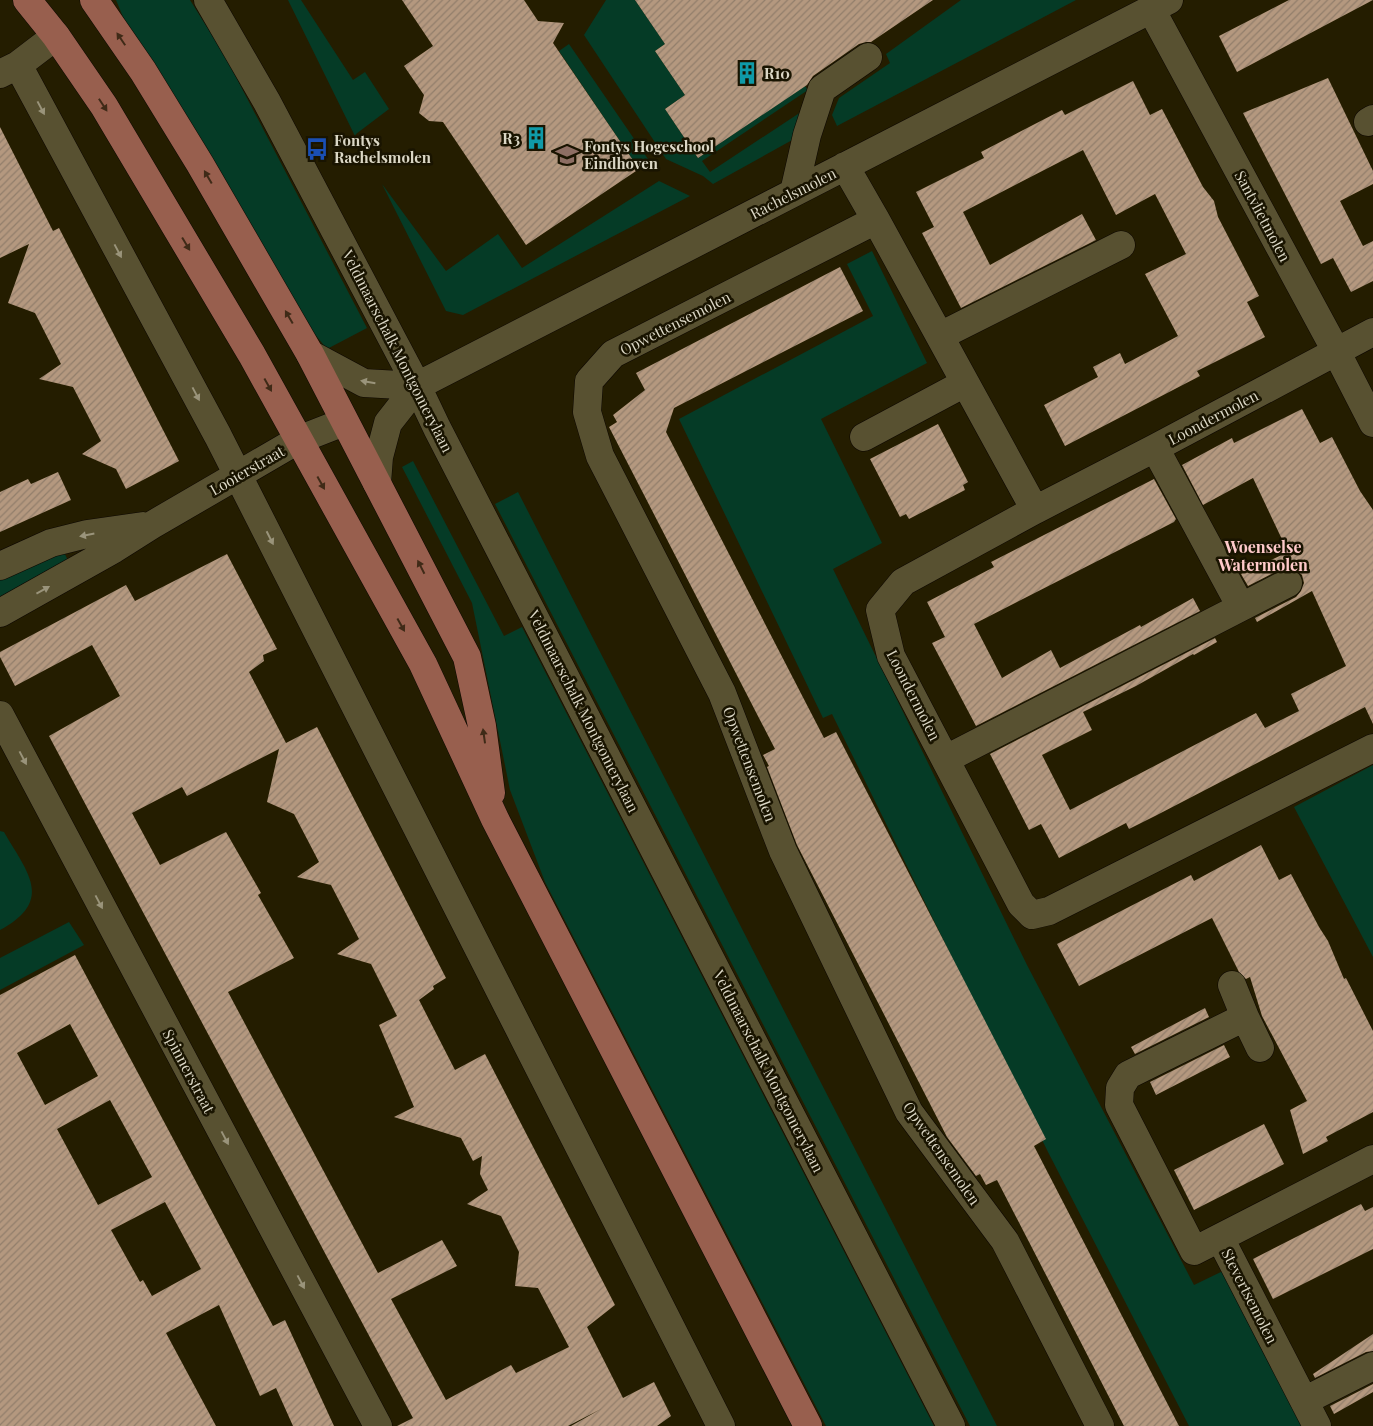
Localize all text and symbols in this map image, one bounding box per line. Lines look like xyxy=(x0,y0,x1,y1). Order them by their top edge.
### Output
one-way arrow xyxy=(116,32,126,46)
building icon: R10 xyxy=(734,60,760,86)
place label: R10 xyxy=(764,63,790,83)
one-way arrow xyxy=(98,98,107,112)
one-way arrow xyxy=(37,101,45,115)
building icon: R3 xyxy=(523,125,549,151)
place label: R3 xyxy=(502,128,520,148)
place label: Fontys Rachelsmolen xyxy=(334,130,432,167)
bus stop icon: Fontys Rachelsmolen xyxy=(304,136,330,162)
place label: Fontys Hogeschool Eindhoven xyxy=(584,136,715,173)
school or university icon: Fontys Hogeschool Eindhoven xyxy=(554,142,580,168)
street label: Rachelsmolen xyxy=(747,163,839,223)
street label: Santvlietmolen xyxy=(1231,167,1295,265)
one-way arrow xyxy=(203,170,212,183)
one-way arrow xyxy=(182,238,191,251)
one-way arrow xyxy=(114,244,122,258)
street label: Veldmaarschalk Montgomerylaan xyxy=(338,246,458,455)
street label: Opwettensemolen xyxy=(616,286,734,360)
one-way arrow xyxy=(284,311,293,324)
one-way arrow xyxy=(264,377,272,392)
one-way arrow xyxy=(360,378,376,386)
street label: Loondermolen xyxy=(1164,385,1262,449)
one-way arrow xyxy=(191,387,200,401)
street label: Looierstraat xyxy=(206,440,288,499)
one-way arrow xyxy=(317,476,326,490)
one-way arrow xyxy=(78,531,94,539)
one-way arrow xyxy=(266,531,274,546)
district label: Woenselse Watermolen xyxy=(1217,536,1308,575)
one-way arrow xyxy=(417,560,425,575)
one-way arrow xyxy=(36,585,49,594)
street label: Veldmaarschalk Montgomerylaan xyxy=(524,606,644,815)
one-way arrow xyxy=(397,617,405,632)
street label: Loondermolen xyxy=(883,646,945,744)
street label: Opwettensemolen xyxy=(719,704,781,824)
one-way arrow xyxy=(479,728,487,744)
one-way arrow xyxy=(19,751,27,766)
one-way arrow xyxy=(95,895,103,909)
street label: Veldmaarschalk Montgomerylaan xyxy=(709,966,829,1175)
street label: Spinnerstraat xyxy=(158,1026,220,1117)
street label: Opwettensemolen xyxy=(899,1097,985,1209)
one-way arrow xyxy=(221,1131,229,1145)
street label: Stevertsemolen xyxy=(1217,1245,1283,1347)
one-way arrow xyxy=(297,1274,305,1289)

